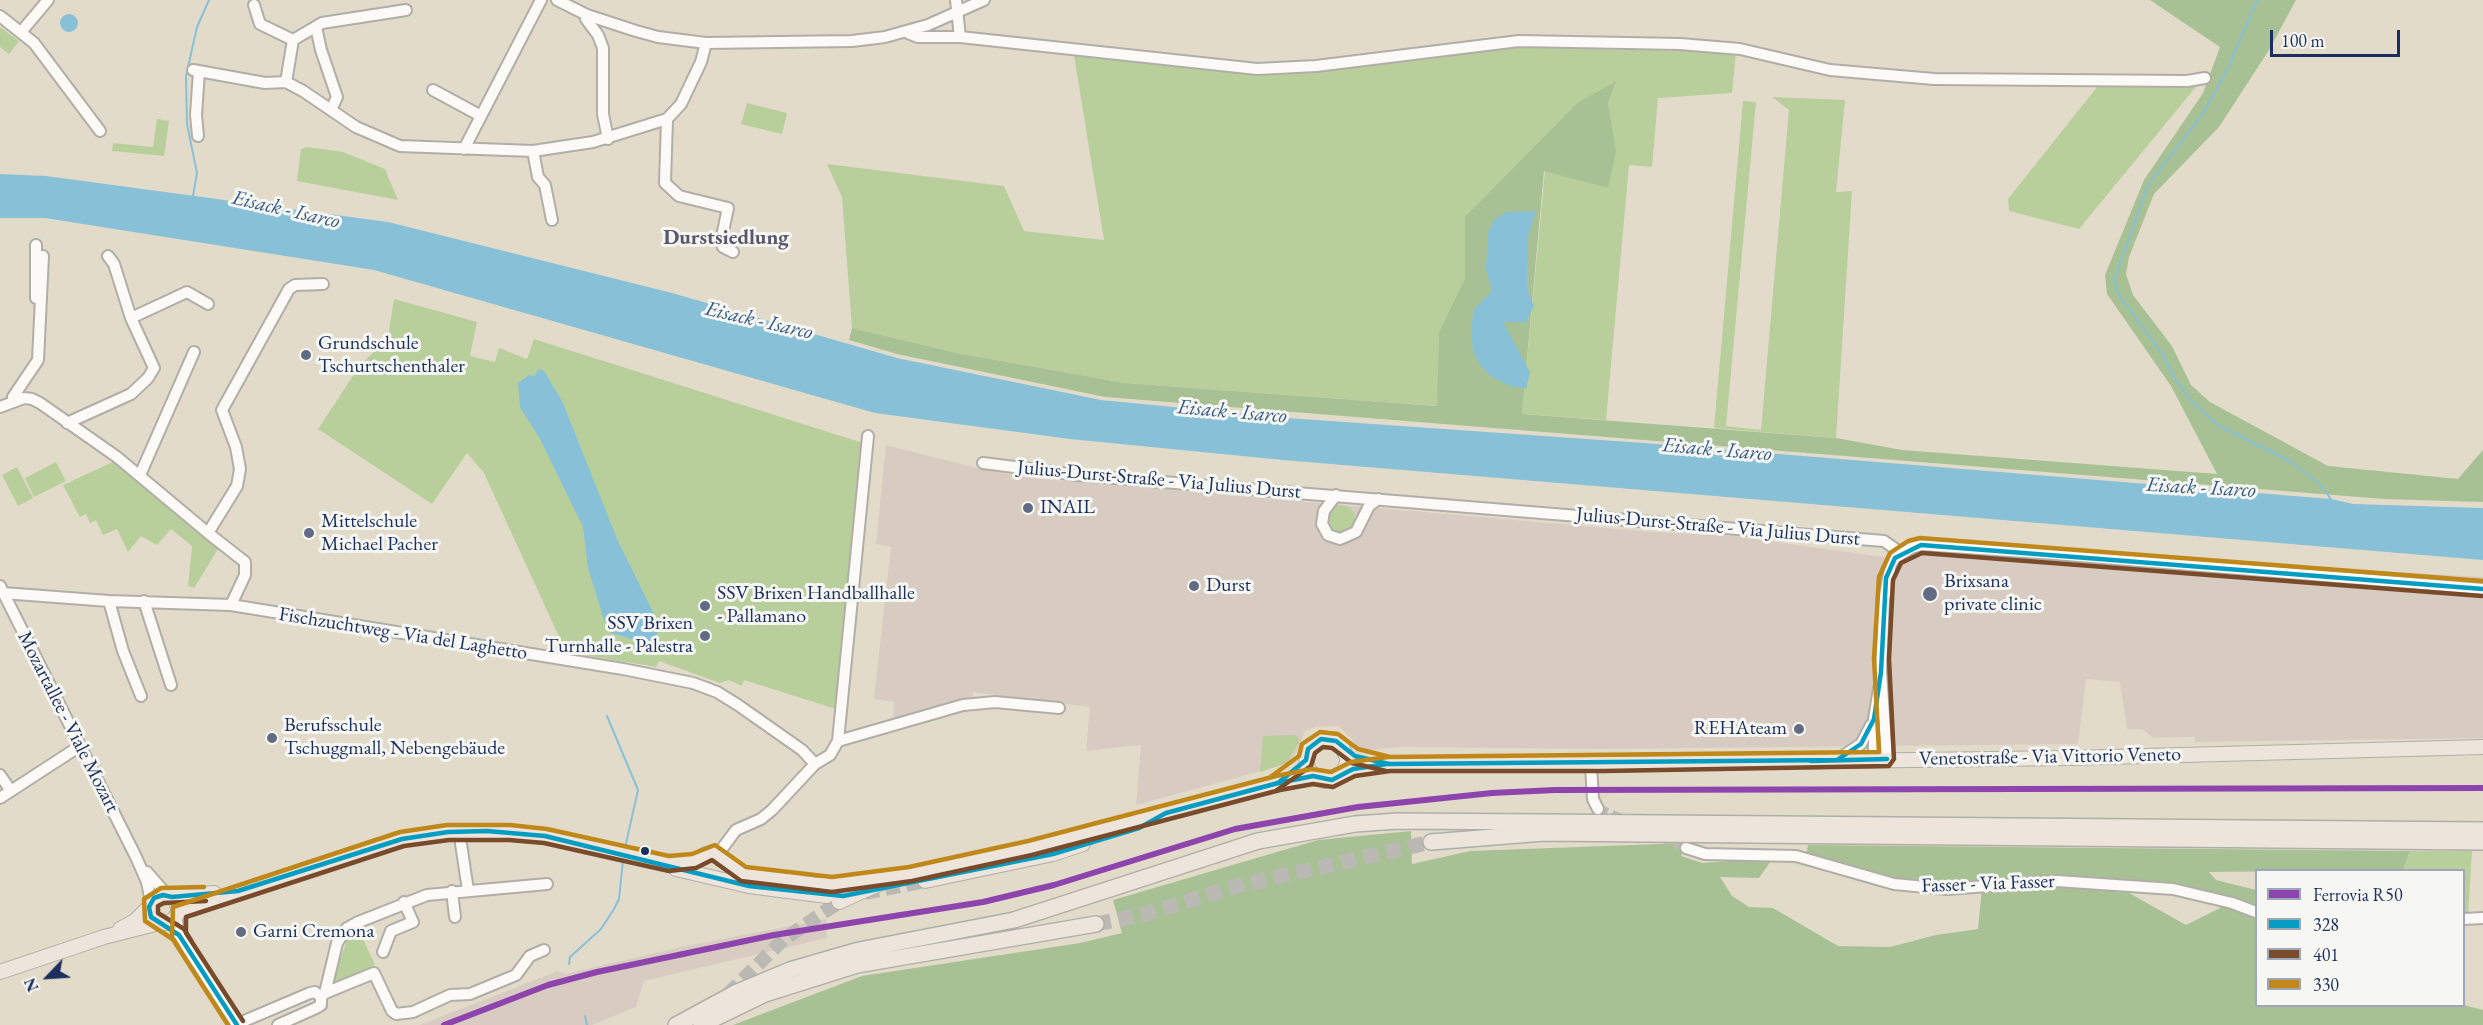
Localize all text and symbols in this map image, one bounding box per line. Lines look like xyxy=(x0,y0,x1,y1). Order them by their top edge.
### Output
scale bar xyxy=(2273,18,2404,56)
text: 100 m xyxy=(2281,29,2325,52)
water label: Eisack - Isarco xyxy=(230,185,342,235)
district label: Durstsiedlung xyxy=(663,225,789,251)
water label: Eisack - Isarco xyxy=(703,296,815,346)
place label: Grundschule Tschurtschenthaler xyxy=(318,332,465,379)
marker: Grundschule Tschurtschenthaler xyxy=(299,348,313,362)
water label: Eisack - Isarco xyxy=(1176,395,1288,429)
water label: Eisack - Isarco xyxy=(1661,433,1773,467)
street label: Julius-Durst-Straße - Via Julius Durst xyxy=(1016,456,1302,504)
water label: Eisack - Isarco xyxy=(2146,473,2256,503)
place label: INAIL xyxy=(1040,496,1095,520)
marker: INAIL xyxy=(1021,501,1035,515)
street label: Julius-Durst-Straße - Via Julius Durst xyxy=(1575,503,1861,551)
place label: Mittelschule Michael Pacher xyxy=(321,510,438,557)
marker: Mittelschule Michael Pacher xyxy=(302,526,316,540)
place label: Brixsana private clinic xyxy=(1944,570,2042,617)
place label: Durst xyxy=(1206,574,1251,598)
marker: Durst xyxy=(1187,579,1201,593)
place label: SSV Brixen Handballhalle - Pallamano xyxy=(717,582,915,629)
marker: Brixsana private clinic xyxy=(1921,585,1939,603)
marker: SSV Brixen Handballhalle - Pallamano xyxy=(698,599,712,613)
street label: Fischzuchtweg - Via del Laghetto xyxy=(277,602,529,666)
place label: SSV Brixen Turnhalle - Palestra xyxy=(545,612,693,659)
street label: Mozartallee - Viale Mozart xyxy=(12,627,124,817)
marker: SSV Brixen Turnhalle - Palestra xyxy=(698,629,712,643)
place label: Berufsschule Tschuggmall, Nebengebäude xyxy=(284,714,505,761)
place label: REHAteam xyxy=(1694,717,1787,741)
marker: REHAteam xyxy=(1792,722,1806,736)
marker: Berufsschule Tschuggmall, Nebengebäude xyxy=(265,731,279,745)
street label: Venetostraße - Via Vittorio Veneto xyxy=(1919,743,2181,771)
unlabelled marker xyxy=(639,845,651,857)
legend xyxy=(2255,869,2465,1007)
street label: Fasser - Via Fasser xyxy=(1921,870,2055,898)
text: Ferrovia R50 xyxy=(2313,883,2403,906)
text: 328 xyxy=(2313,913,2339,936)
place label: Garni Cremona xyxy=(253,920,374,944)
marker: Garni Cremona xyxy=(234,925,248,939)
text: 401 xyxy=(2313,943,2339,966)
north arrow xyxy=(18,947,78,1007)
text: 330 xyxy=(2313,973,2339,996)
text: N xyxy=(19,975,43,995)

